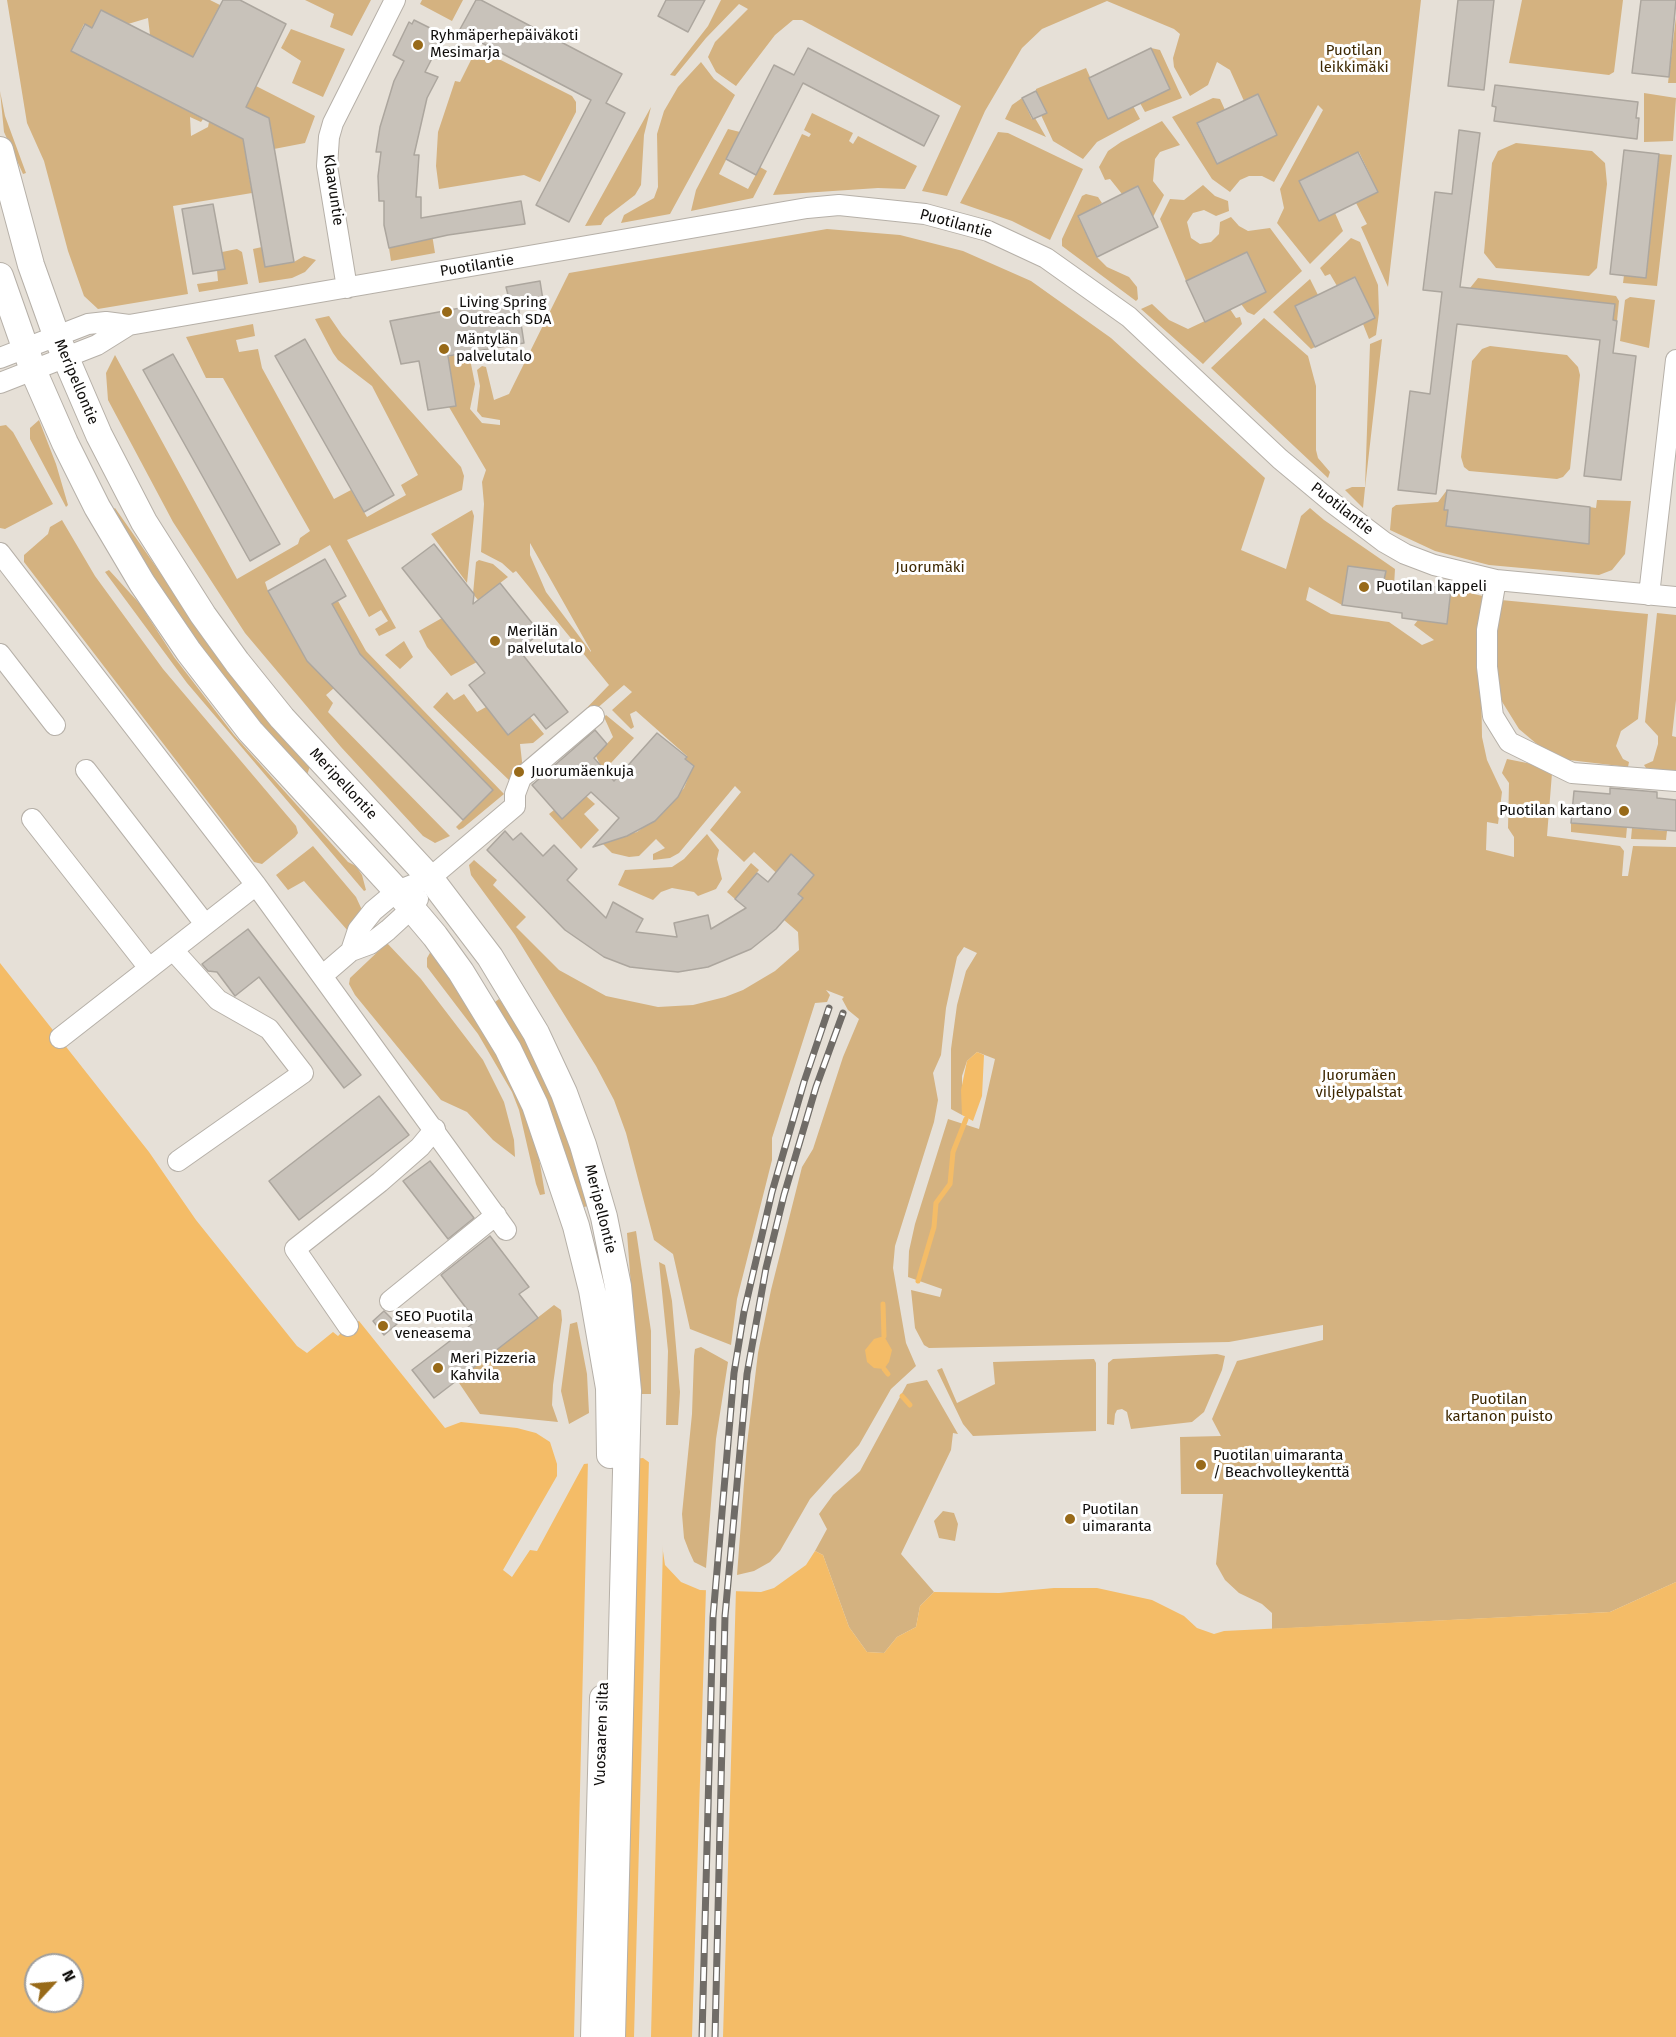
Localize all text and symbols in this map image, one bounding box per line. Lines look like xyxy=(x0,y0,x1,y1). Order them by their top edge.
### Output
place label: Ryhmäperhepäiväkoti Mesimarja xyxy=(430,27,578,62)
marker: Ryhmäperhepäiväkoti Mesimarja xyxy=(411,38,425,52)
park label: Puotilan leikkimäki xyxy=(1319,42,1389,77)
street label: Klaavuntie xyxy=(319,153,347,227)
street label: Puotilantie xyxy=(918,206,994,242)
street label: Puotilantie xyxy=(439,251,515,281)
place label: Living Spring Outreach SDA xyxy=(459,294,551,329)
marker: Living Spring Outreach SDA xyxy=(440,305,454,319)
place label: Mäntylän palvelutalo xyxy=(456,331,532,366)
street label: Meripellontie xyxy=(50,337,102,427)
marker: Mäntylän palvelutalo xyxy=(437,342,451,356)
street label: Puotilantie xyxy=(1307,479,1377,539)
park label: Juorumäki xyxy=(895,559,965,577)
place label: Puotilan kappeli xyxy=(1376,578,1487,596)
marker: Puotilan kappeli xyxy=(1357,580,1371,594)
place label: Merilän palvelutalo xyxy=(507,623,583,658)
marker: Merilän palvelutalo xyxy=(488,634,502,648)
street label: Meripellontie xyxy=(305,745,381,823)
place label: Juorumäenkuja xyxy=(531,763,634,781)
marker: Juorumäenkuja xyxy=(512,765,526,779)
place label: Puotilan kartano xyxy=(1499,802,1612,820)
marker: Puotilan kartano xyxy=(1617,804,1631,818)
park label: Juorumäen viljelypalstat xyxy=(1315,1067,1403,1102)
street label: Meripellontie xyxy=(580,1163,620,1255)
place label: SEO Puotila veneasema xyxy=(395,1308,473,1343)
marker: SEO Puotila veneasema xyxy=(376,1319,390,1333)
place label: Meri Pizzeria Kahvila xyxy=(450,1350,536,1385)
marker: Meri Pizzeria Kahvila xyxy=(431,1361,445,1375)
park label: Puotilan kartanon puisto xyxy=(1445,1391,1553,1426)
place label: Puotilan uimaranta / Beachvolleykenttä xyxy=(1213,1447,1350,1482)
marker: Puotilan uimaranta / Beachvolleykenttä xyxy=(1194,1458,1208,1472)
place label: Puotilan uimaranta xyxy=(1082,1501,1152,1536)
marker: Puotilan uimaranta xyxy=(1063,1512,1077,1526)
street label: Vuosaaren silta xyxy=(591,1682,613,1786)
north arrow xyxy=(24,1953,84,2013)
text: N xyxy=(58,1967,80,1985)

